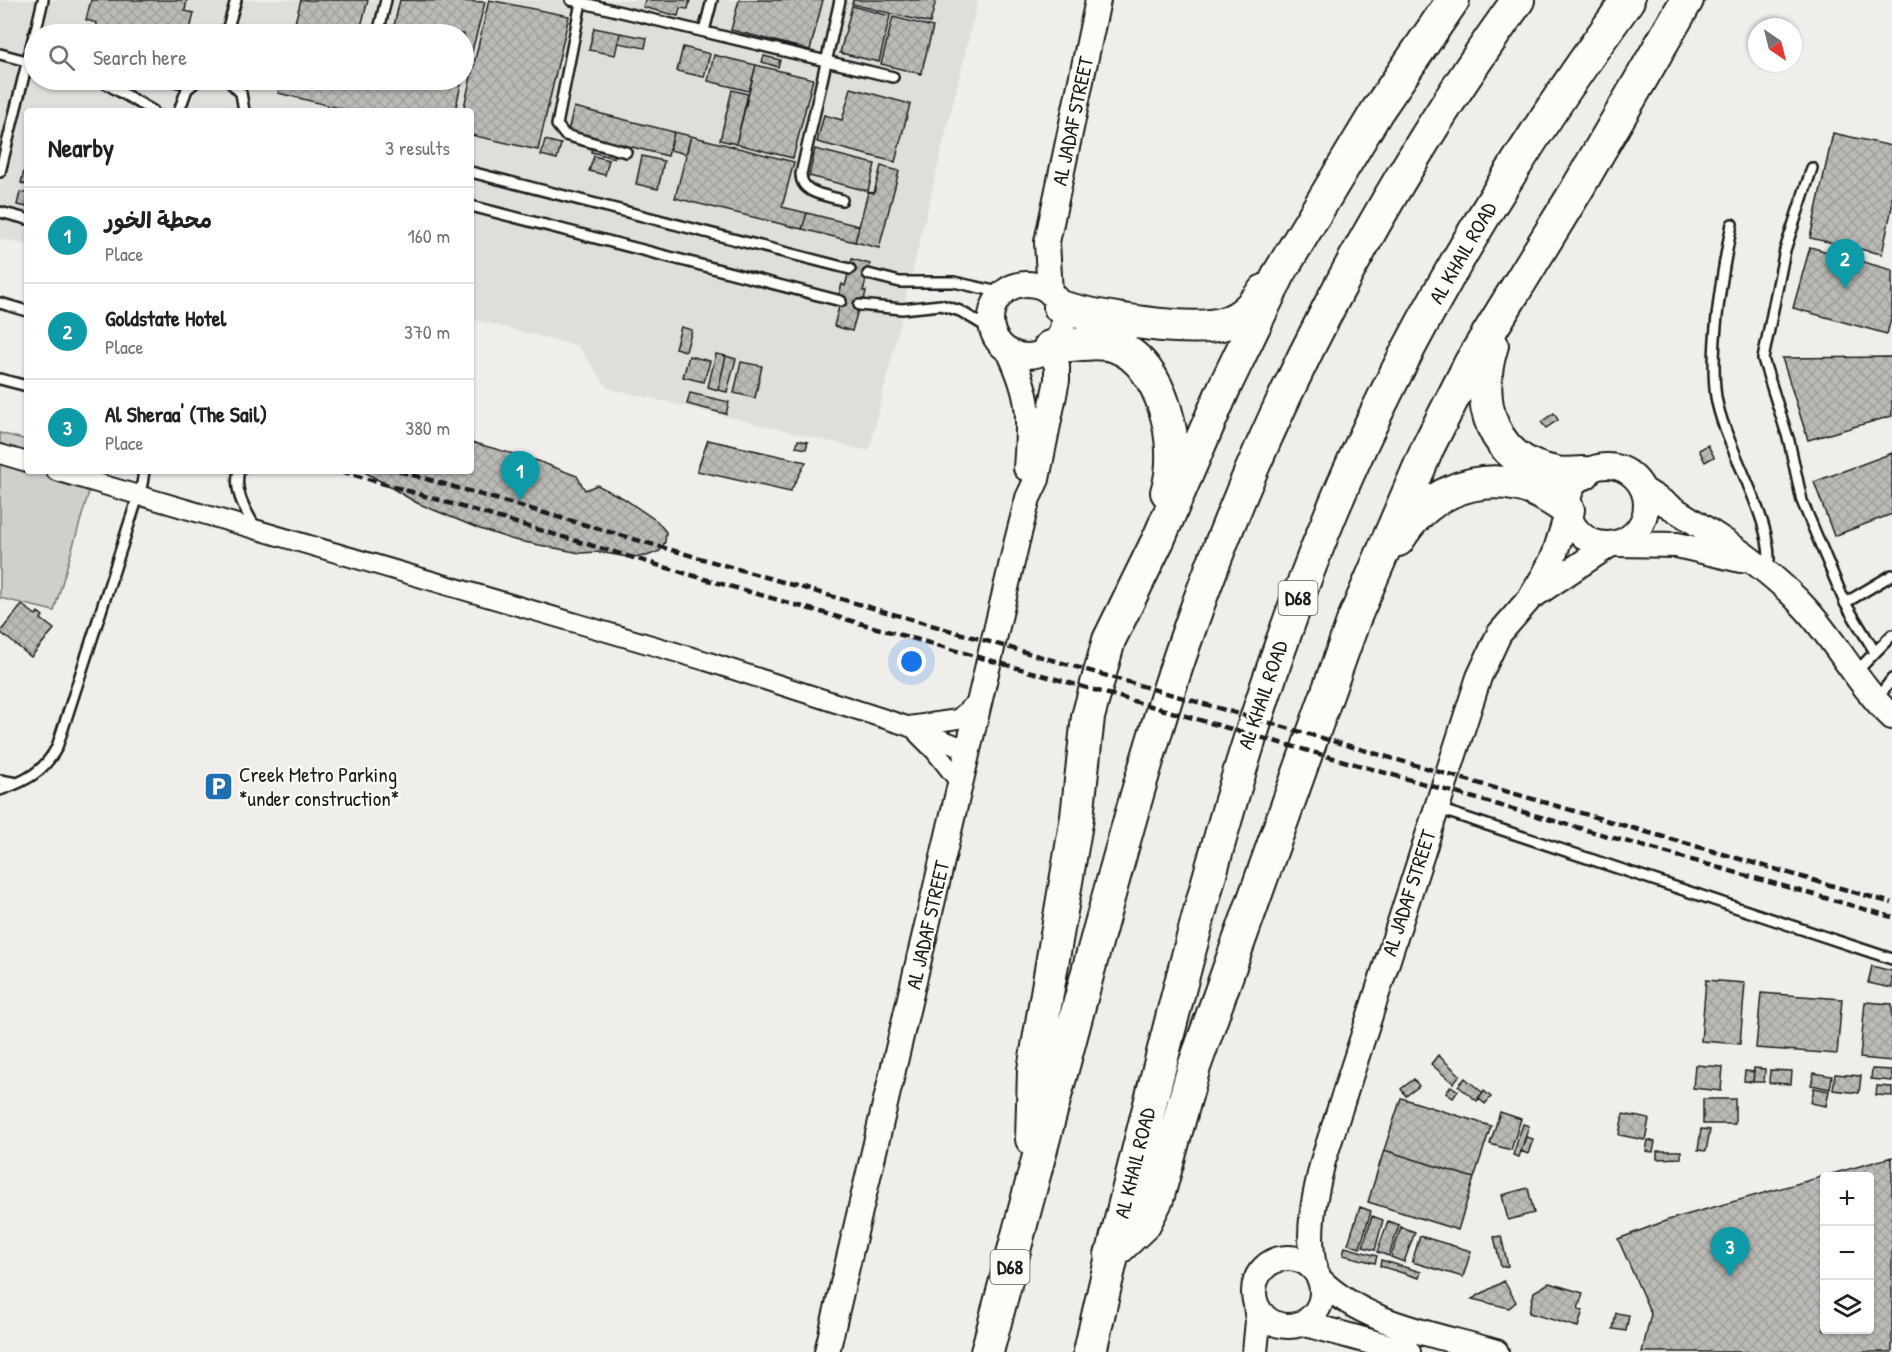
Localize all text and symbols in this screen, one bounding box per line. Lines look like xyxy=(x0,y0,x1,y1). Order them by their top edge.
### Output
north arrow xyxy=(1748,18,1802,72)
search box xyxy=(24,24,474,90)
icon: search xyxy=(45,41,78,74)
text: Search here xyxy=(93,42,187,72)
street label: AL JADAF STREET xyxy=(1045,53,1101,188)
text: Nearby xyxy=(48,130,114,165)
text: 3 results xyxy=(385,134,450,161)
street label: AL KHAIL ROAD xyxy=(1422,197,1503,309)
text: محطة الخور xyxy=(105,205,212,235)
text: 1 xyxy=(64,222,71,249)
text: 160 m xyxy=(408,222,450,249)
text: Place xyxy=(105,240,144,267)
pin: 2 xyxy=(1826,240,1864,289)
text: Goldstate Hotel xyxy=(105,303,226,333)
text: 2 xyxy=(63,318,72,345)
text: 370 m xyxy=(404,318,450,345)
text: Place xyxy=(105,333,144,360)
text: Al Sheraa' (The Sail) xyxy=(105,399,267,429)
text: 3 xyxy=(63,414,72,441)
text: 380 m xyxy=(405,414,450,441)
text: Place xyxy=(105,429,144,456)
pin: 1 xyxy=(500,452,540,501)
road number: D68 xyxy=(1278,581,1318,615)
street label: AL KHAIL ROAD xyxy=(1230,637,1295,753)
your location xyxy=(897,647,926,676)
place label: Creek Metro Parking *under construction* xyxy=(239,760,399,813)
parking icon: Creek Metro Parking *under construction* xyxy=(202,771,234,803)
street label: AL JADAF STREET xyxy=(1374,825,1443,960)
street label: AL JADAF STREET xyxy=(899,857,957,992)
street label: AL KHAIL ROAD xyxy=(1107,1105,1162,1221)
map controls xyxy=(1820,1172,1874,1334)
button: + xyxy=(1820,1172,1874,1226)
button: − xyxy=(1820,1226,1874,1280)
pin: 3 xyxy=(1710,1228,1750,1277)
road number: D68 xyxy=(990,1250,1030,1284)
button: layers xyxy=(1820,1280,1874,1334)

